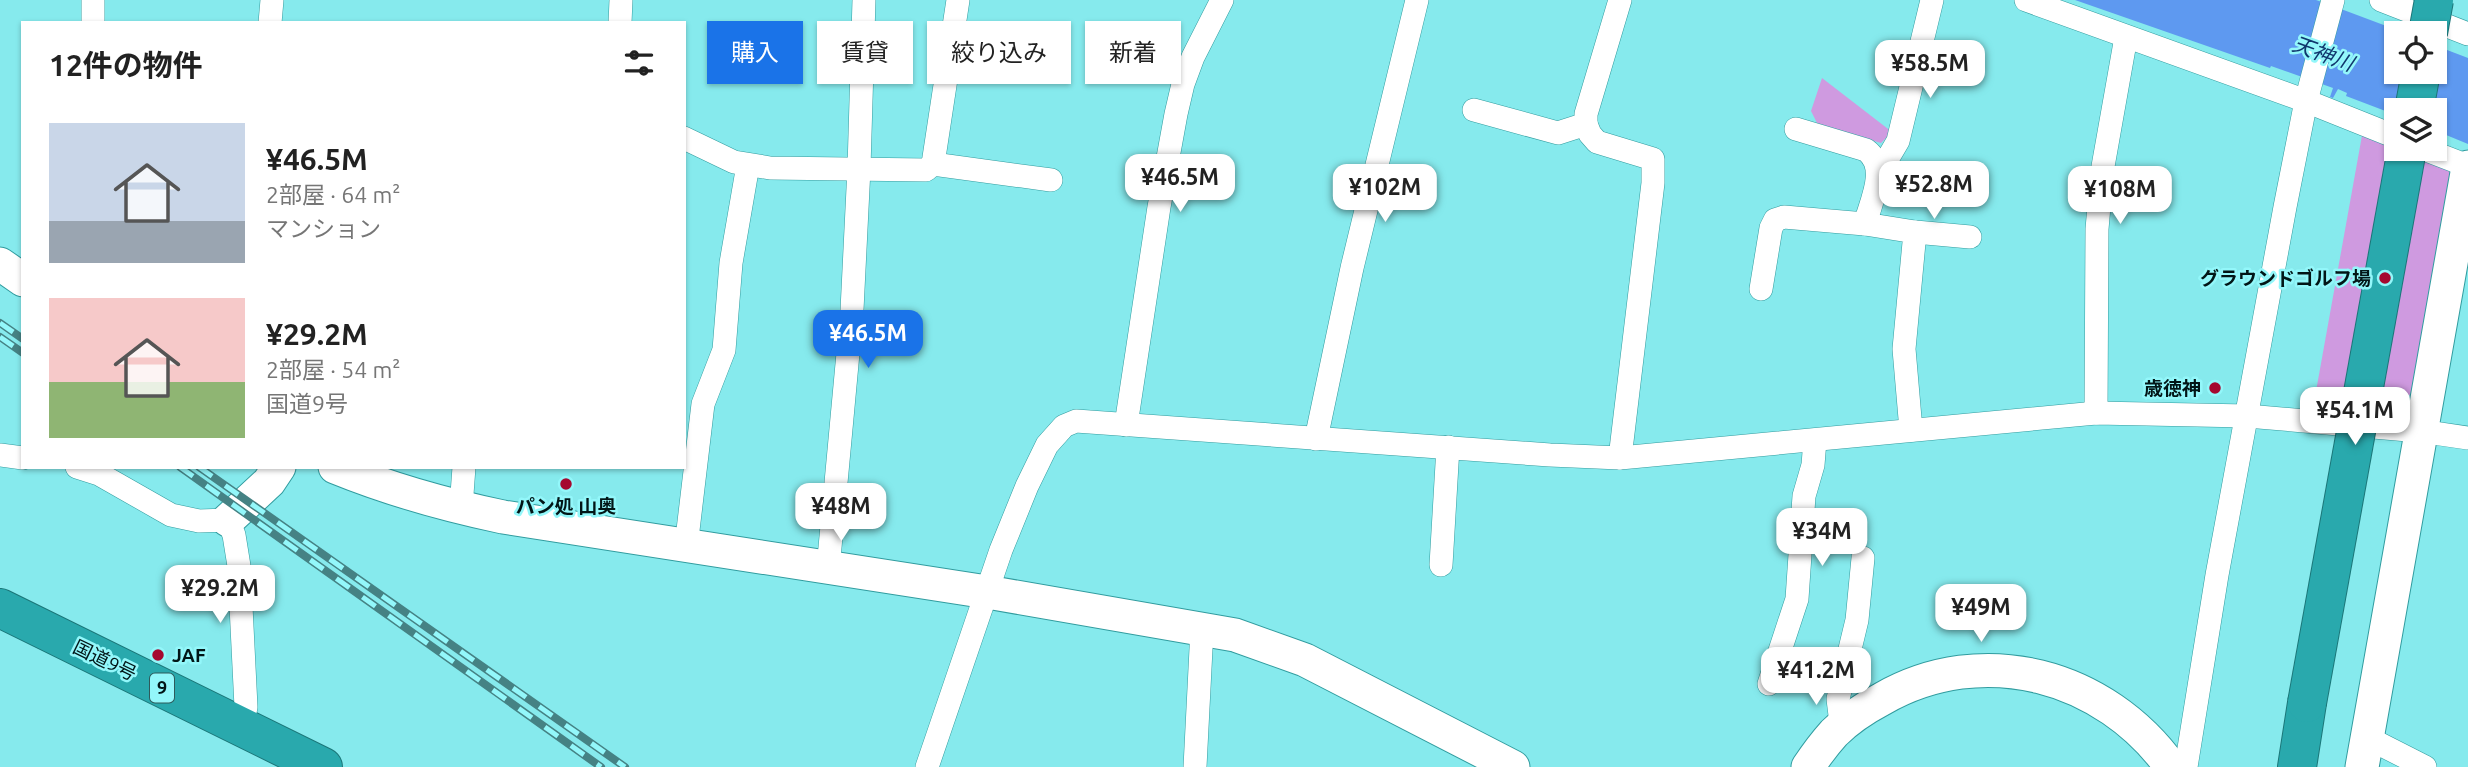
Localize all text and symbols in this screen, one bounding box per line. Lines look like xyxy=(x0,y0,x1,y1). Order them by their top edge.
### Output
chip: 購入 xyxy=(707,21,803,84)
chip: 賃貸 xyxy=(817,21,913,84)
chip: 絞り込み xyxy=(927,21,1071,84)
chip: 新着 xyxy=(1085,21,1181,84)
map controls xyxy=(2384,21,2447,161)
button: locate xyxy=(2384,21,2447,84)
water label: 天神川 xyxy=(2290,31,2359,76)
pin: ¥58.5M xyxy=(1873,41,1987,100)
icon: filters xyxy=(620,44,658,82)
text: 12件の物件 xyxy=(49,48,203,82)
text: ¥58.5M xyxy=(1891,50,1969,75)
button: layers xyxy=(2384,98,2447,161)
text: ¥46.5M xyxy=(266,142,368,176)
icon: home xyxy=(105,151,189,235)
pin: ¥46.5M xyxy=(1123,154,1237,214)
pin: ¥52.8M xyxy=(1877,162,1991,221)
text: ¥46.5M xyxy=(1141,164,1219,189)
pin: ¥102M xyxy=(1336,164,1434,224)
pin: ¥108M xyxy=(2071,166,2169,226)
text: ¥52.8M xyxy=(1895,171,1973,196)
text: ¥102M xyxy=(1349,174,1421,199)
text: ¥108M xyxy=(2084,176,2156,201)
text: 2部屋 · 64 m² xyxy=(266,182,400,207)
text: マンション xyxy=(266,216,381,241)
place label: グラウンドゴルフ場 xyxy=(2200,267,2371,289)
marker: グラウンドゴルフ場 xyxy=(2377,270,2393,286)
pin: ¥46.5M xyxy=(811,310,925,370)
text: ¥29.2M xyxy=(266,317,368,351)
text: ¥46.5M xyxy=(829,320,907,345)
icon: home xyxy=(105,326,189,410)
text: 2部屋 · 54 m² xyxy=(266,357,400,382)
place label: 歳徳神 xyxy=(2144,377,2201,399)
marker: 歳徳神 xyxy=(2207,380,2223,396)
pin: ¥54.1M xyxy=(2298,388,2412,447)
text: 国道9号 xyxy=(266,391,348,416)
text: ¥54.1M xyxy=(2316,397,2394,422)
marker: パン処 山奥 xyxy=(558,476,574,492)
pin: ¥48M xyxy=(800,484,882,543)
text: ¥48M xyxy=(811,493,871,518)
place label: パン処 山奥 xyxy=(516,495,616,517)
pin: ¥34M xyxy=(1781,508,1863,568)
text: ¥34M xyxy=(1792,518,1852,543)
pin: ¥29.2M xyxy=(163,566,277,625)
text: ¥29.2M xyxy=(181,575,259,600)
pin: ¥49M xyxy=(1940,584,2022,644)
text: ¥49M xyxy=(1951,594,2011,619)
street label: 国道9号 xyxy=(70,635,140,685)
place label: JAF xyxy=(172,644,206,666)
marker: JAF xyxy=(150,647,166,663)
pin: ¥41.2M xyxy=(1759,648,1873,707)
text: ¥41.2M xyxy=(1777,657,1855,682)
road number: 9 xyxy=(150,674,174,702)

